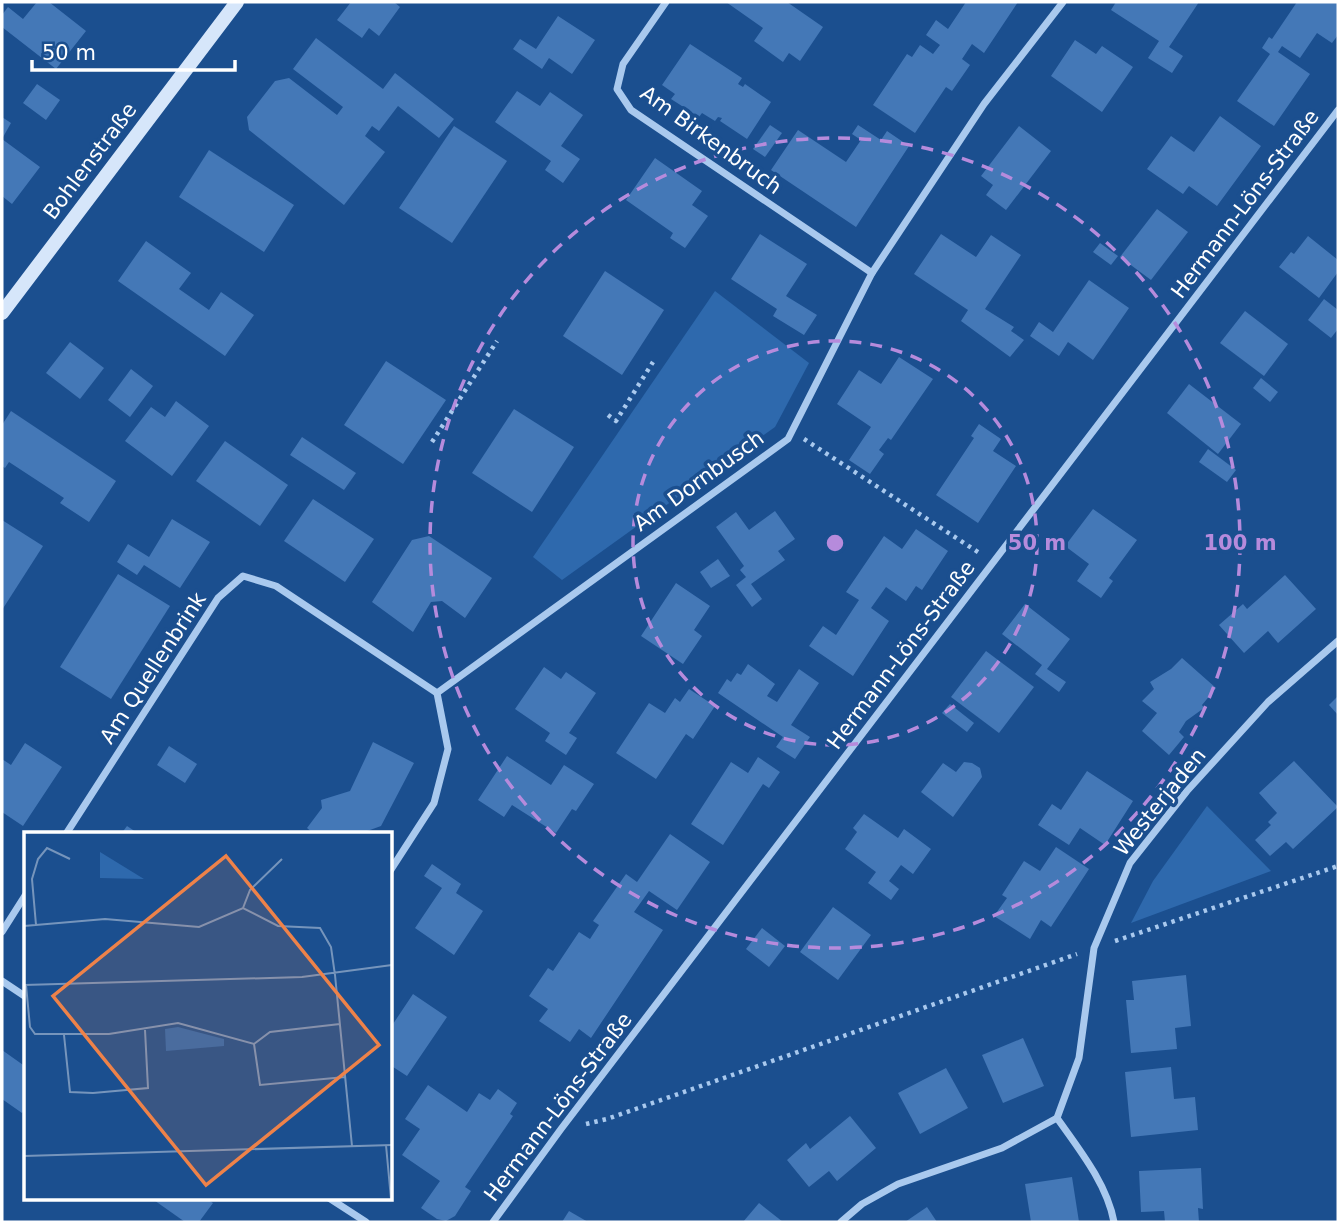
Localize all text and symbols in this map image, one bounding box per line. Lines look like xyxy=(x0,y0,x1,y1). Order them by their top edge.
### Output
scale bar xyxy=(32,28,234,72)
text: 50 m xyxy=(42,41,96,65)
street label: Am Birkenbruch xyxy=(636,81,786,199)
street label: Bohlenstraße xyxy=(38,98,142,224)
street label: Hermann-Löns-Straße xyxy=(1166,105,1324,303)
street label: Am Dornbusch xyxy=(629,426,769,536)
centre of rings xyxy=(823,531,847,555)
text: 50 m xyxy=(1008,531,1066,555)
text: 100 m xyxy=(1203,531,1277,555)
street label: Hermann-Löns-Straße xyxy=(822,556,980,754)
street label: Am Quellenbrink xyxy=(95,587,211,748)
street label: Westerjaden xyxy=(1109,743,1211,861)
inset map xyxy=(24,832,392,1200)
street label: Hermann-Löns-Straße xyxy=(479,1008,637,1206)

